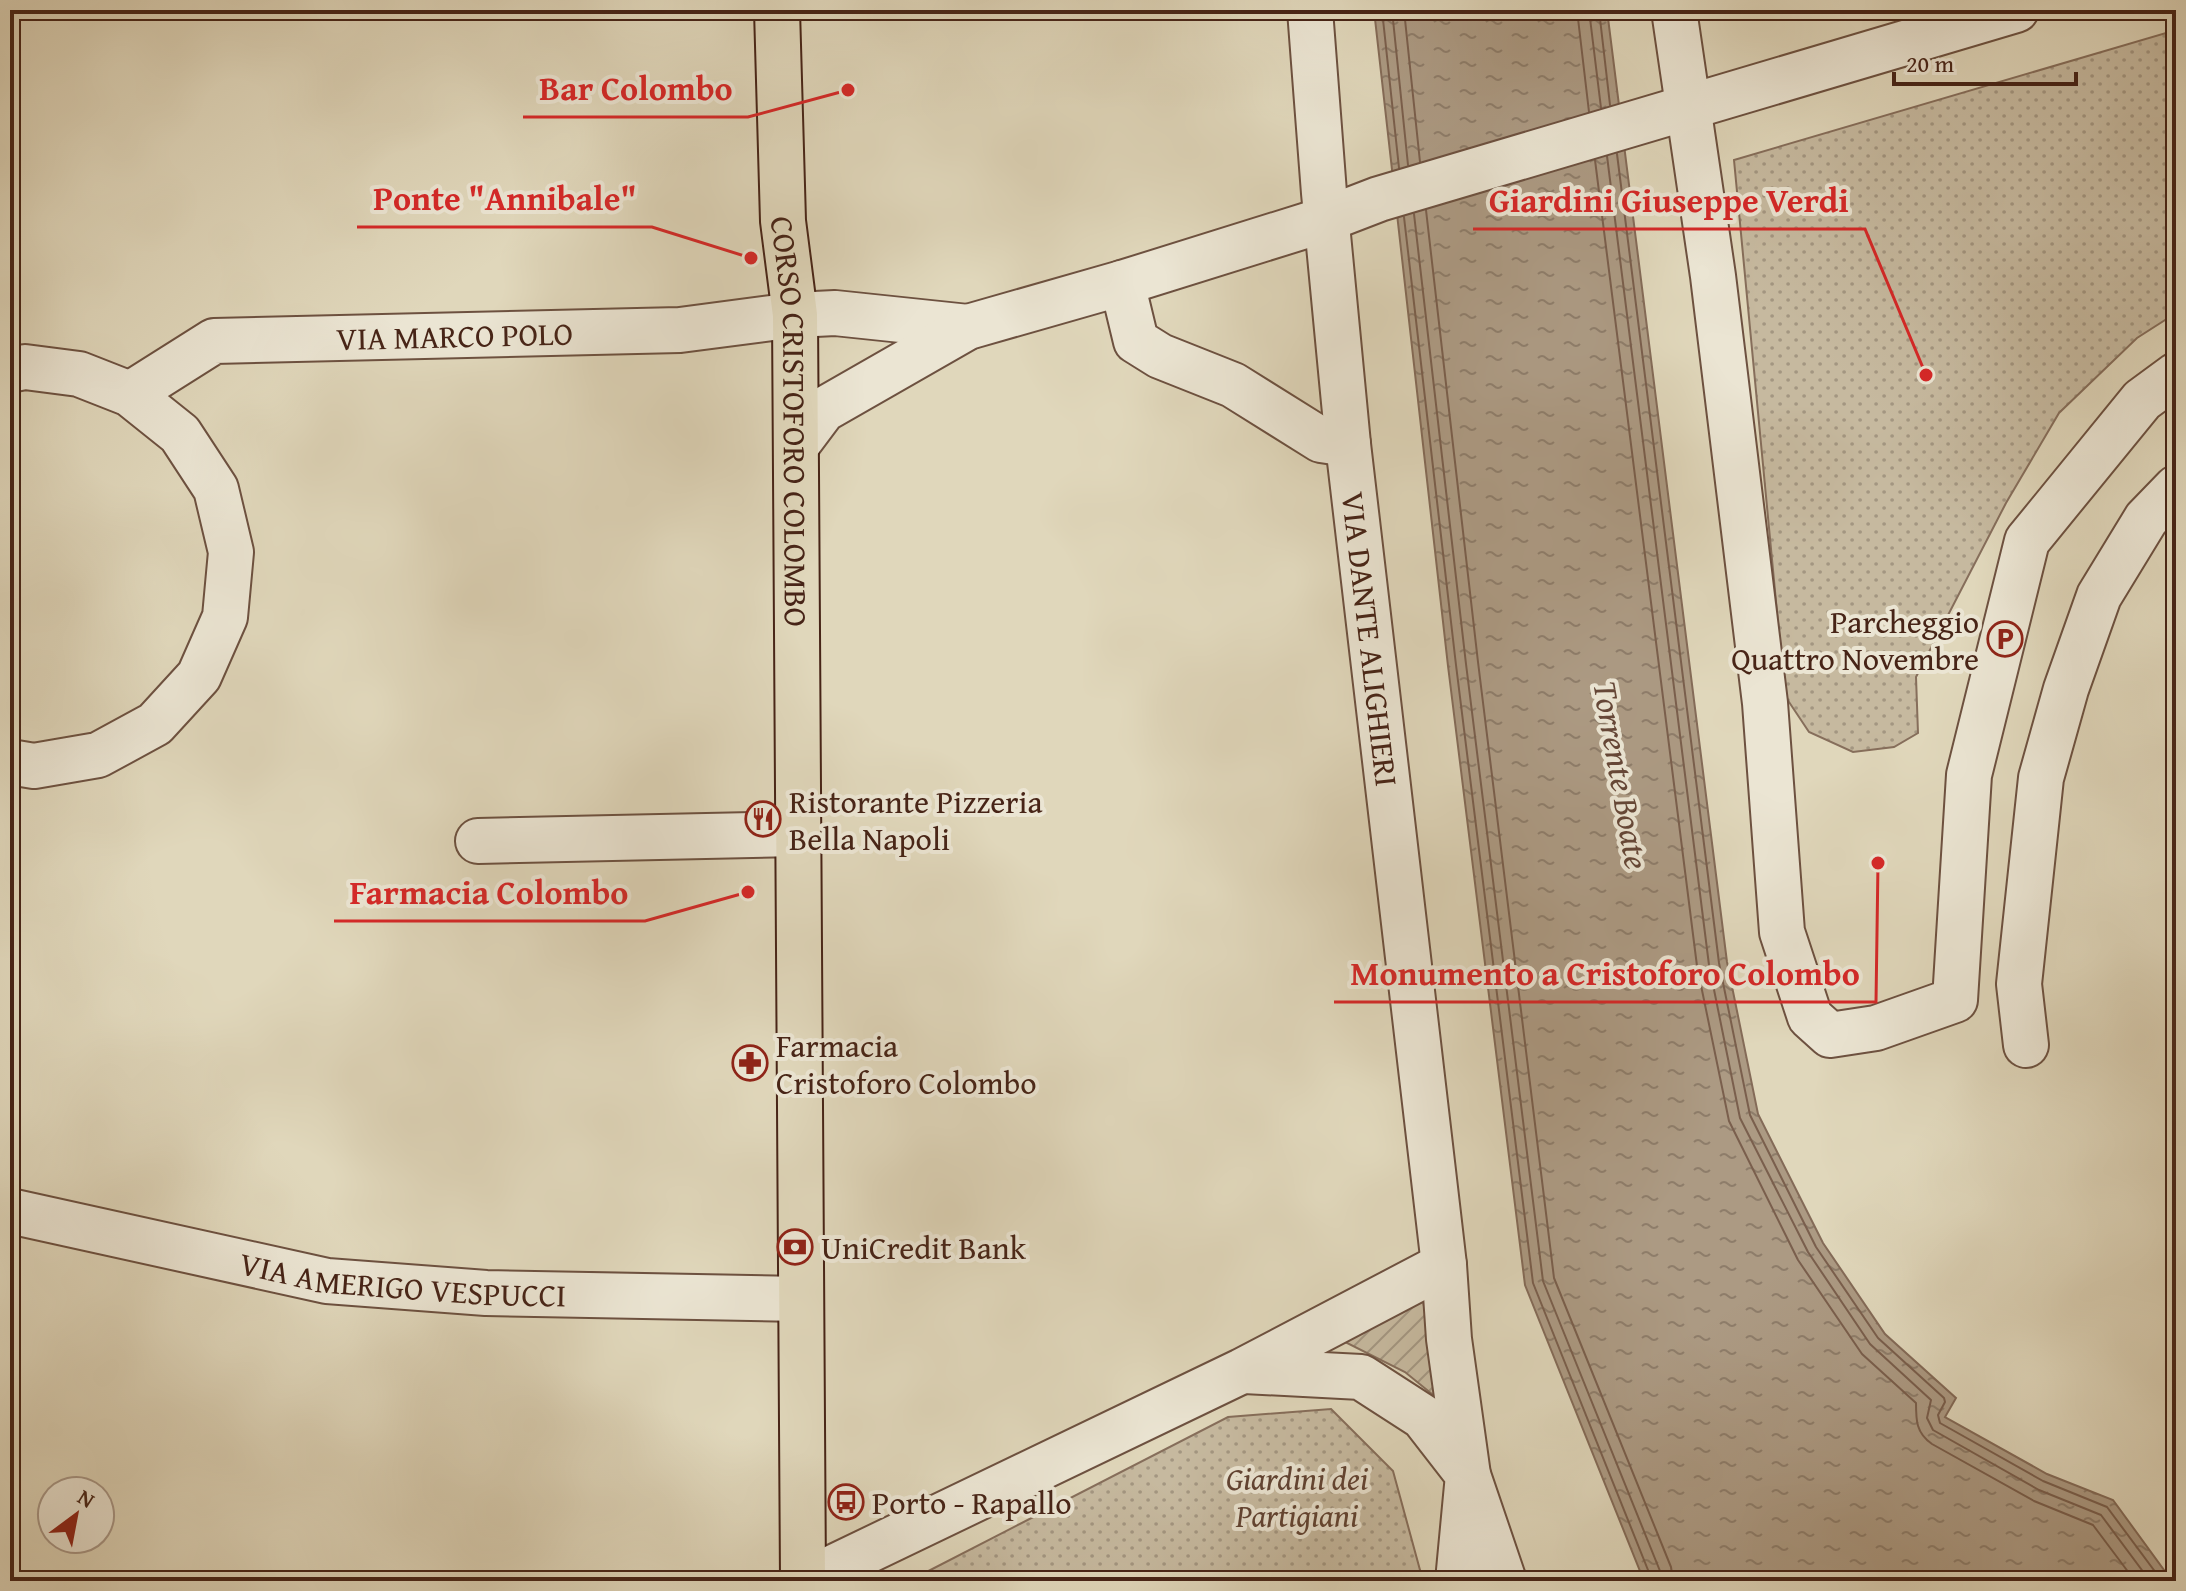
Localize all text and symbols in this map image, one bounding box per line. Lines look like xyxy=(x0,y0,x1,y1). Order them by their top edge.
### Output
scale bar xyxy=(1894,36,2076,86)
text: 20 m xyxy=(1906,46,1954,81)
callout: Bar Colombo xyxy=(523,59,748,117)
text: Bar Colombo xyxy=(539,63,733,112)
callout: Ponte "Annibale" xyxy=(357,169,652,227)
callout: Giardini Giuseppe Verdi xyxy=(1473,171,1865,229)
text: Ponte "Annibale" xyxy=(373,173,637,222)
text: Giardini Giuseppe Verdi xyxy=(1489,175,1849,224)
street label: CORSO CRISTOFORO COLOMBO xyxy=(759,213,820,627)
street label: VIA MARCO POLO xyxy=(336,309,574,362)
street label: VIA DANTE ALIGHIERI xyxy=(1330,489,1411,789)
place label: Parcheggio Quattro Novembre xyxy=(1731,598,1979,682)
parking icon: Parcheggio Quattro Novembre xyxy=(1986,620,2024,658)
water label: Torrente Boate xyxy=(1581,677,1663,873)
place label: Ristorante Pizzeria Bella Napoli xyxy=(789,778,1043,862)
restaurant icon: Ristorante Pizzeria Bella Napoli xyxy=(744,800,782,838)
callout: Farmacia Colombo xyxy=(334,863,645,921)
text: Farmacia Colombo xyxy=(350,867,628,916)
callout: Monumento a Cristoforo Colombo xyxy=(1334,944,1876,1002)
text: Monumento a Cristoforo Colombo xyxy=(1350,948,1860,997)
place label: Farmacia Cristoforo Colombo xyxy=(776,1022,1037,1106)
pharmacy icon: Farmacia Cristoforo Colombo xyxy=(731,1044,769,1082)
place label: UniCredit Bank xyxy=(821,1224,1027,1271)
bank icon: UniCredit Bank xyxy=(776,1228,814,1266)
street label: VIA AMERIGO VESPUCCI xyxy=(235,1239,567,1318)
park label: Giardini dei Partigiani xyxy=(1226,1455,1368,1539)
north arrow xyxy=(36,1475,116,1555)
place label: Porto - Rapallo xyxy=(872,1479,1072,1526)
text: N xyxy=(72,1481,102,1516)
bus stop icon: Porto - Rapallo xyxy=(827,1483,865,1521)

